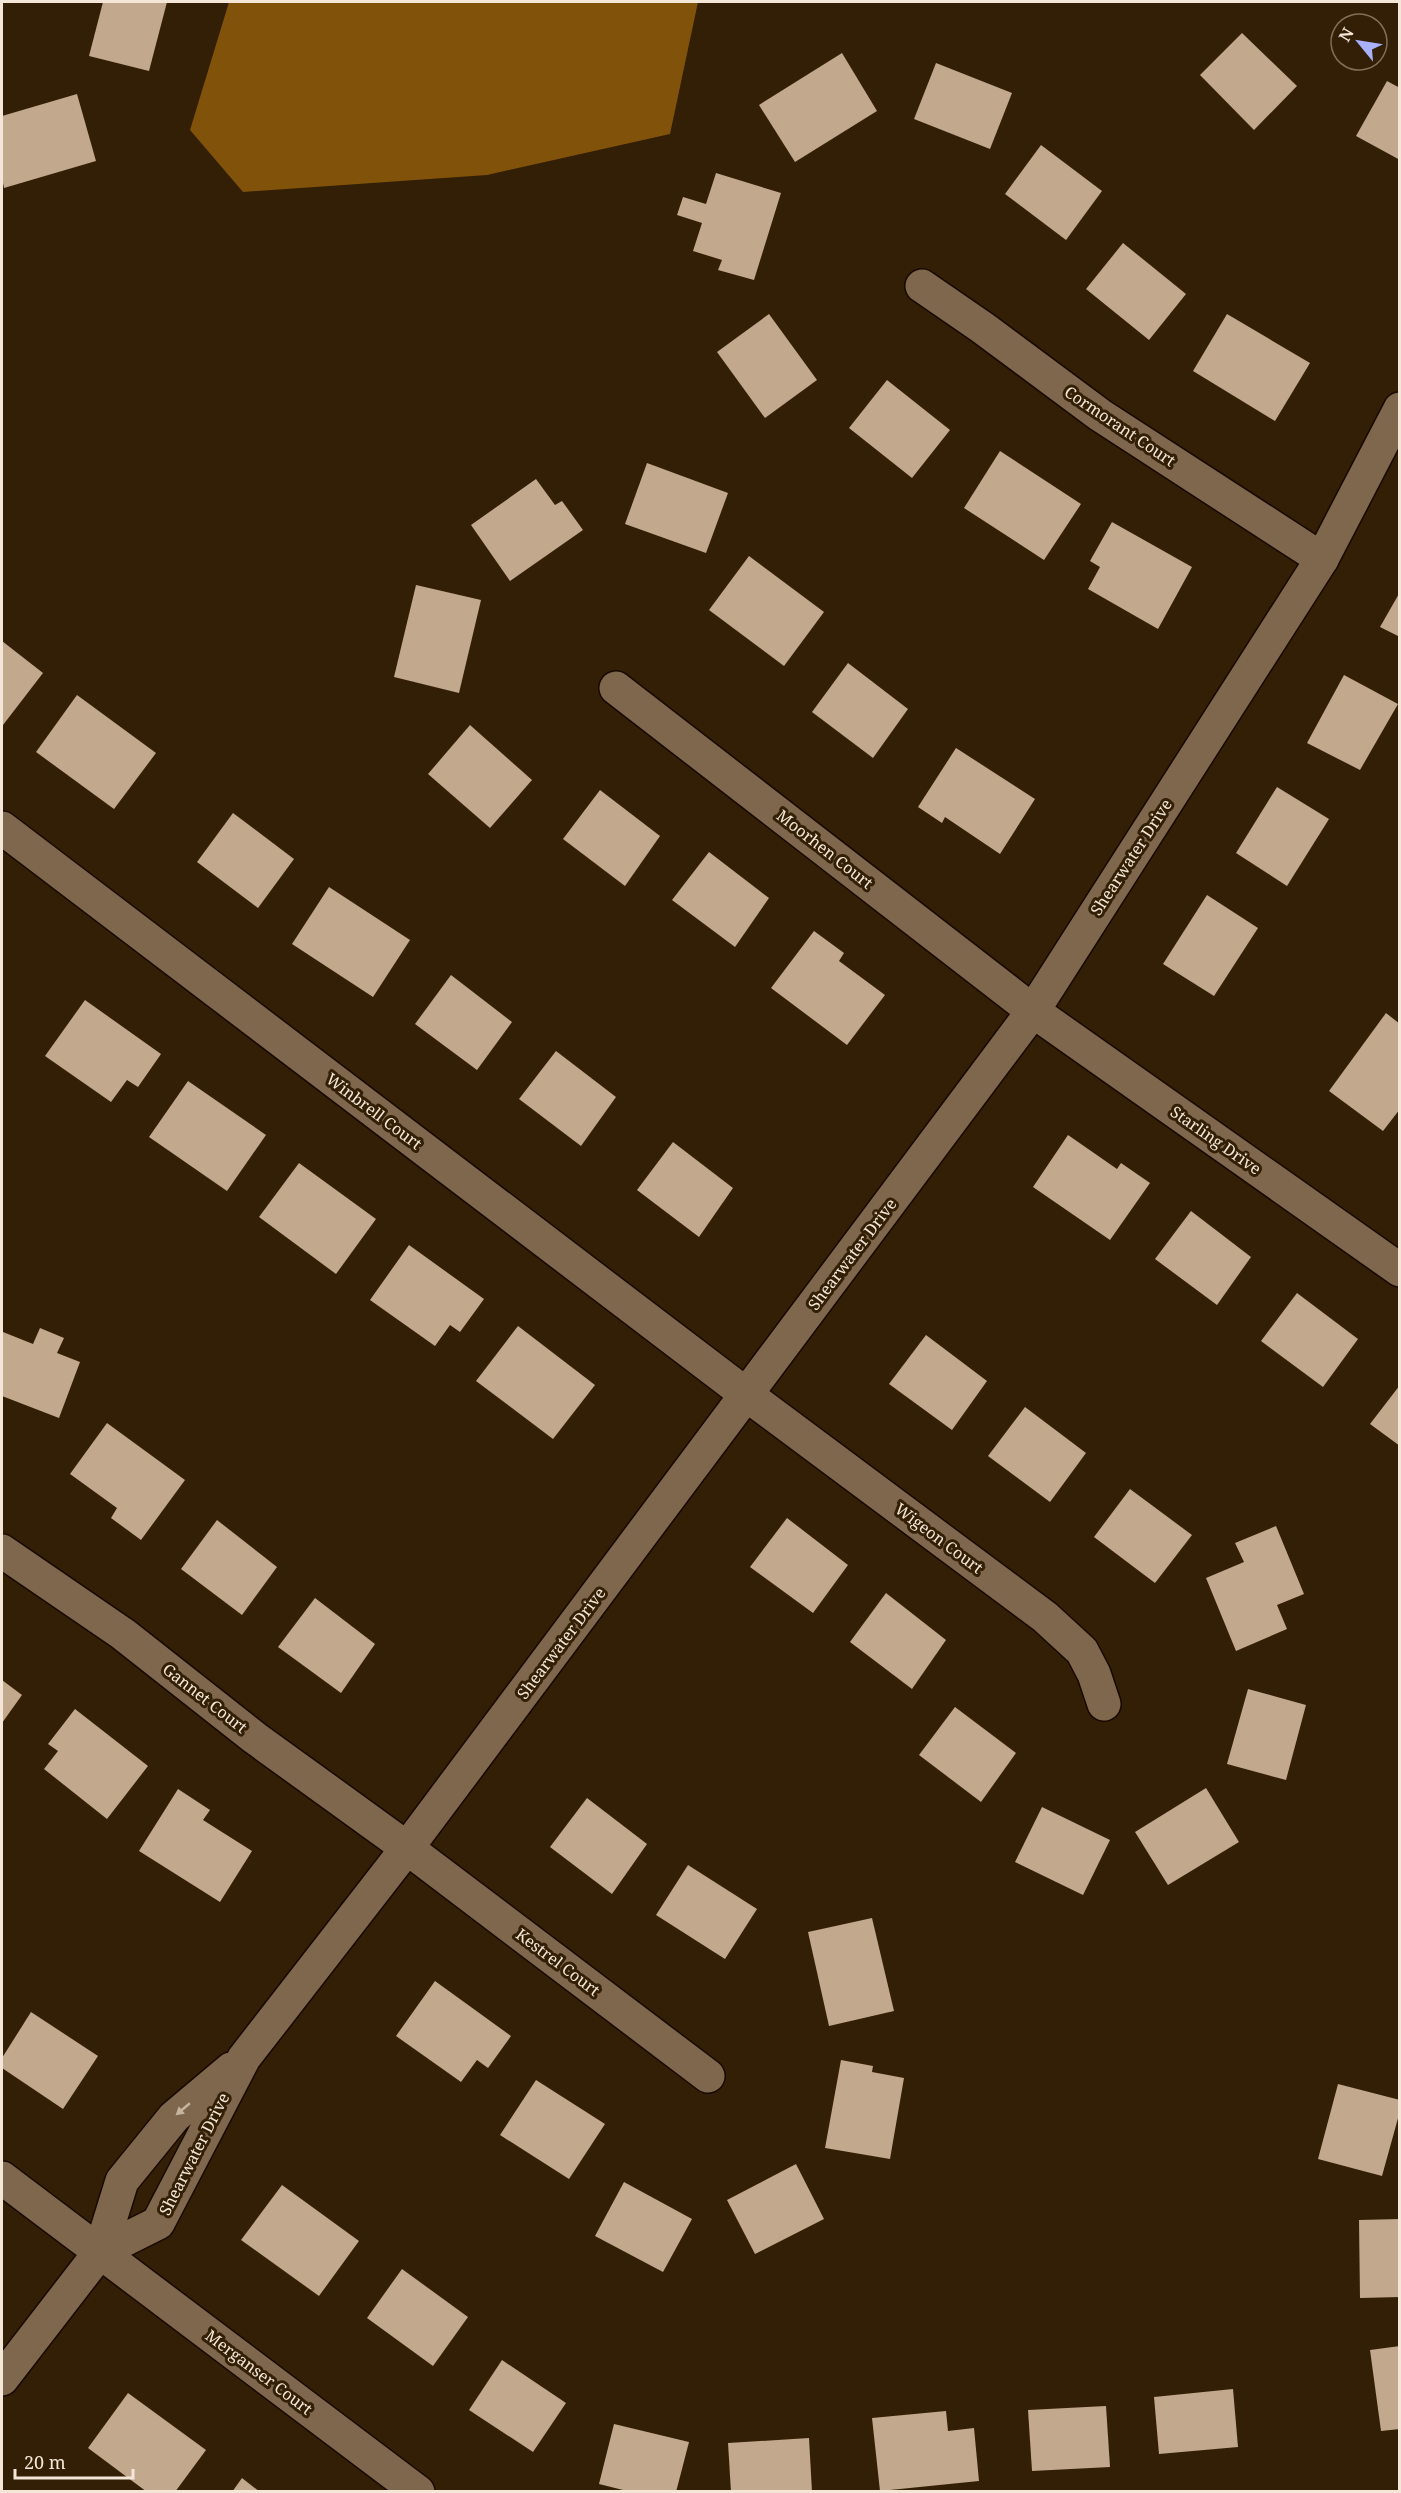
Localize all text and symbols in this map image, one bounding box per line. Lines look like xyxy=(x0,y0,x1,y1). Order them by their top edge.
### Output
north arrow xyxy=(1329,12,1389,72)
text: N xyxy=(1333,23,1359,45)
street label: Cormorant Court xyxy=(1060,381,1180,472)
street label: Shearwater Drive xyxy=(1085,794,1177,920)
street label: Moorhen Court xyxy=(772,804,878,894)
street label: Winbrell Court xyxy=(322,1068,427,1154)
street label: Starling Drive xyxy=(1166,1101,1266,1179)
street label: Shearwater Drive xyxy=(803,1194,901,1314)
street label: Wigeon Court xyxy=(890,1498,988,1579)
street label: Shearwater Drive xyxy=(512,1583,610,1703)
street label: Gannet Court xyxy=(158,1658,252,1738)
street label: Kestrel Court xyxy=(511,1923,605,2001)
street label: Shearwater Drive xyxy=(154,2089,234,2219)
one-way arrow xyxy=(175,2103,191,2116)
street label: Merganser Court xyxy=(201,2324,317,2420)
scale bar xyxy=(15,2442,134,2480)
text: 20 m xyxy=(24,2450,66,2474)

